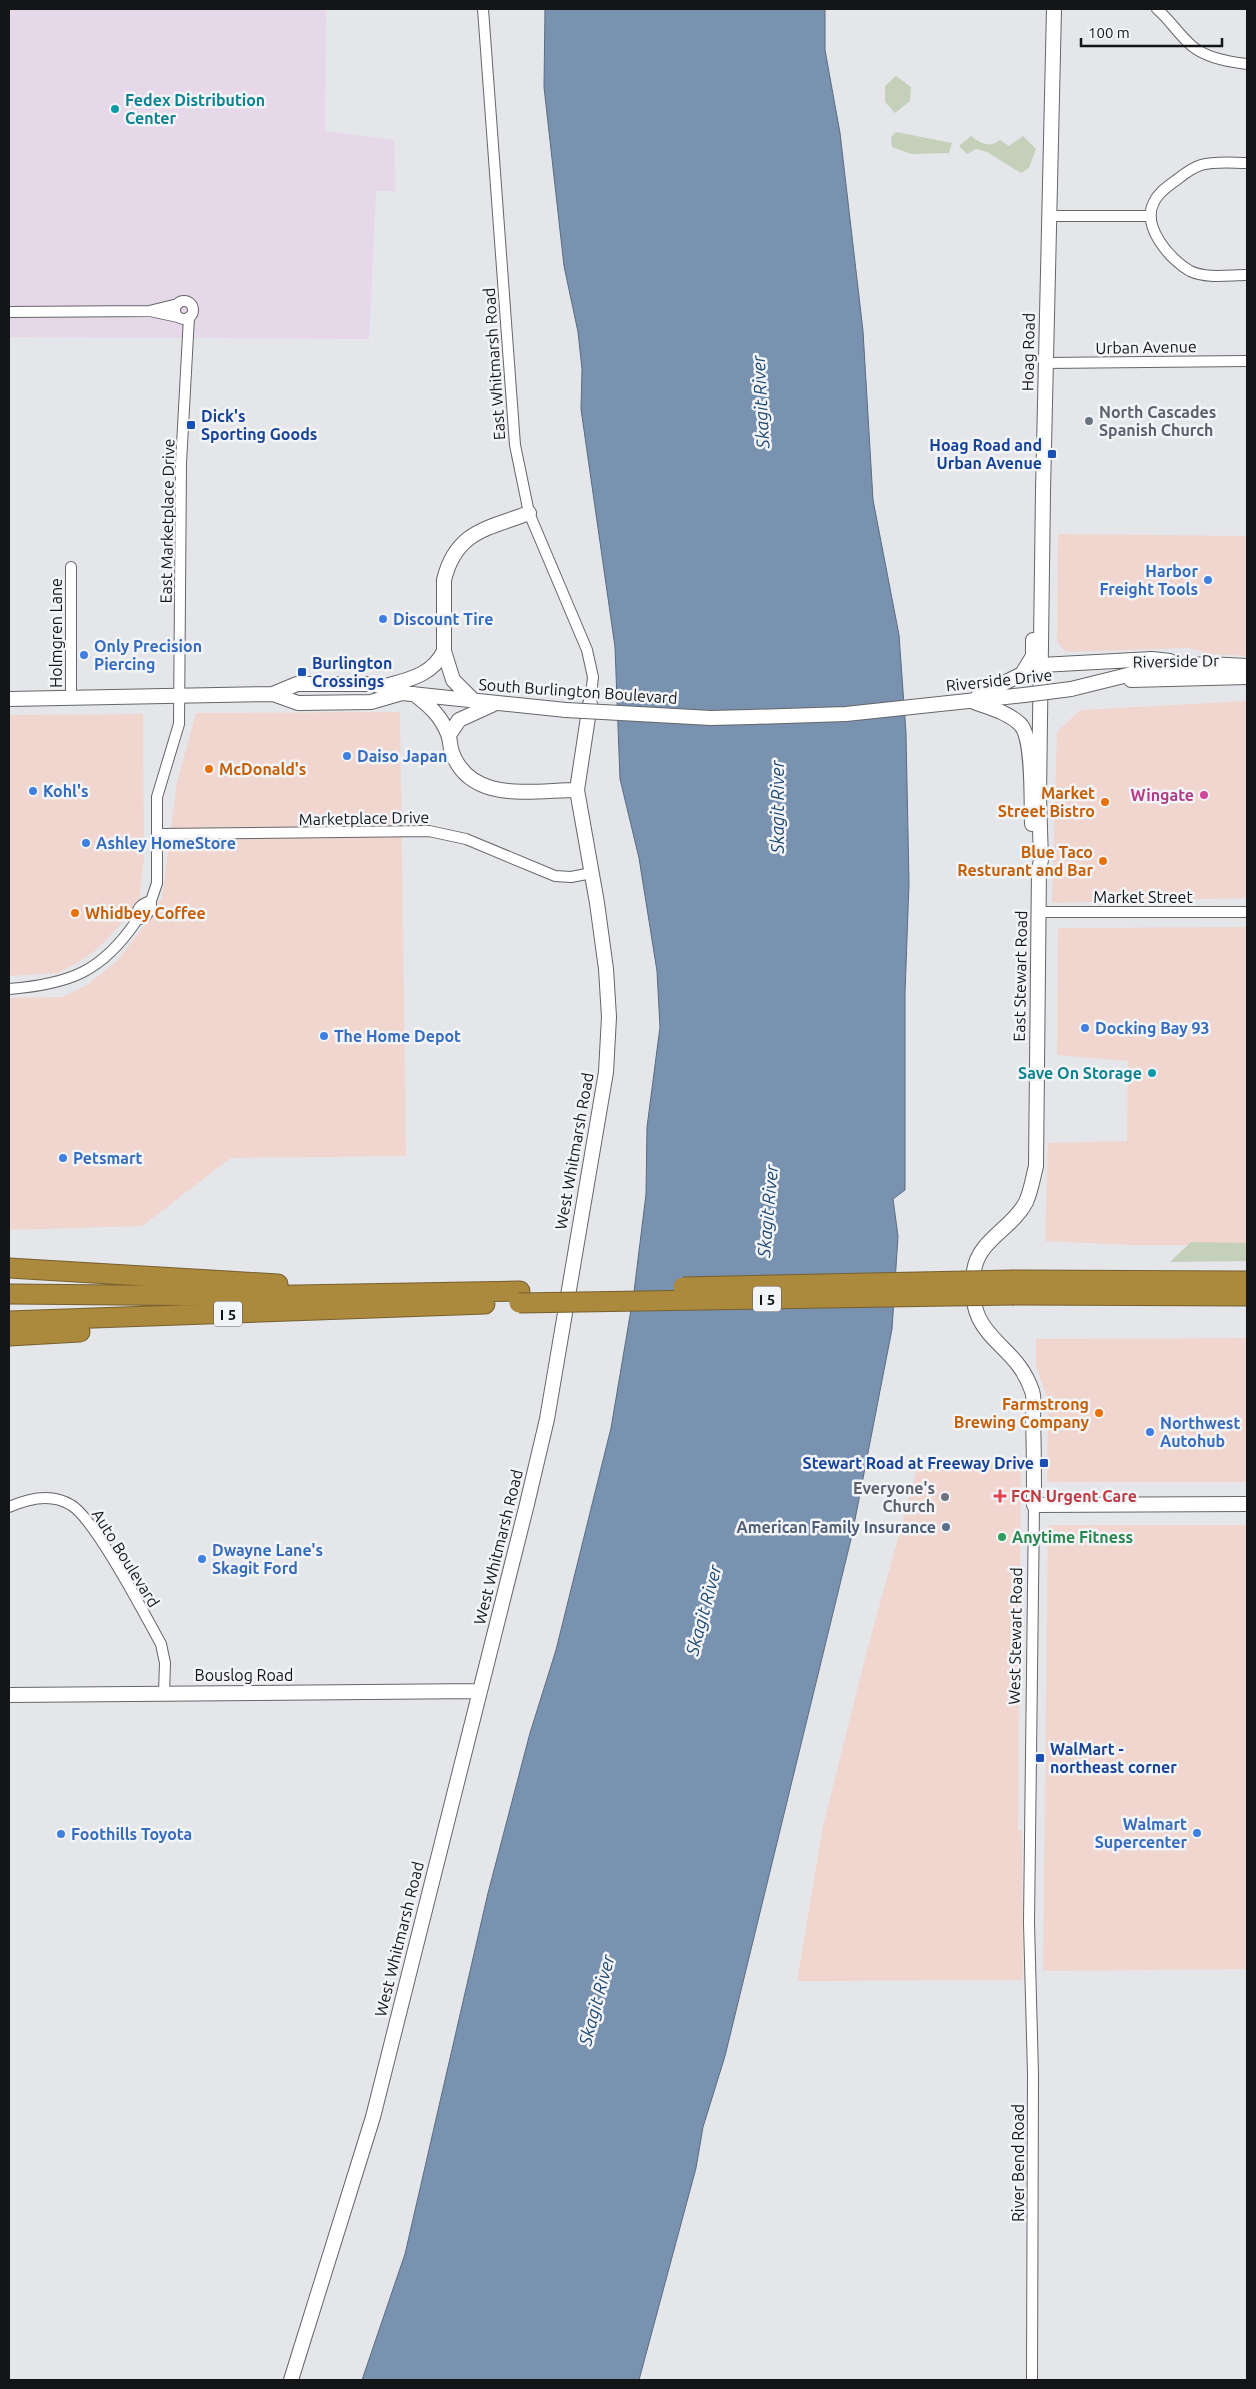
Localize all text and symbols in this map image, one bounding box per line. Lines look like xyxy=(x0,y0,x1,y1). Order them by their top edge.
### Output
scale bar xyxy=(1081,15,1222,47)
text: 100 m xyxy=(1088,24,1130,41)
place label: Fedex Distribution Center xyxy=(125,91,265,127)
marker: Fedex Distribution Center xyxy=(109,103,121,115)
street label: East Whitmarsh Road xyxy=(480,287,508,441)
street label: Hoag Road xyxy=(1018,313,1038,391)
street label: Urban Avenue xyxy=(1095,337,1197,357)
water label: Skagit River xyxy=(748,354,772,450)
place label: North Cascades Spanish Church xyxy=(1099,403,1216,439)
place label: Dick's Sporting Goods xyxy=(201,407,317,443)
marker: North Cascades Spanish Church xyxy=(1083,415,1095,427)
marker: Dick's Sporting Goods xyxy=(185,419,197,431)
place label: Hoag Road and Urban Avenue xyxy=(929,436,1042,472)
street label: East Marketplace Drive xyxy=(157,438,177,604)
marker: Hoag Road and Urban Avenue xyxy=(1046,448,1058,460)
place label: Harbor Freight Tools xyxy=(1100,562,1198,598)
marker: Harbor Freight Tools xyxy=(1202,574,1214,586)
street label: Holmgren Lane xyxy=(47,578,65,688)
place label: Discount Tire xyxy=(393,610,493,628)
marker: Discount Tire xyxy=(377,613,389,625)
place label: Only Precision Piercing xyxy=(94,637,202,673)
marker: Only Precision Piercing xyxy=(78,649,90,661)
street label: Riverside Dr xyxy=(1133,651,1219,671)
place label: Burlington Crossings xyxy=(312,654,392,690)
street label: Riverside Drive xyxy=(945,665,1053,695)
marker: Burlington Crossings xyxy=(296,666,308,678)
street label: South Burlington Boulevard xyxy=(478,675,678,707)
place label: Daiso Japan xyxy=(357,747,447,765)
marker: Daiso Japan xyxy=(341,750,353,762)
water label: Skagit River xyxy=(767,759,787,855)
place label: McDonald's xyxy=(219,760,306,778)
marker: McDonald's xyxy=(203,763,215,775)
place label: Kohl's xyxy=(43,782,88,800)
place label: Market Street Bistro xyxy=(998,784,1095,820)
marker: Kohl's xyxy=(27,785,39,797)
place label: Wingate xyxy=(1131,786,1194,804)
marker: Wingate xyxy=(1198,789,1210,801)
marker: Market Street Bistro xyxy=(1099,796,1111,808)
street label: Marketplace Drive xyxy=(299,808,429,828)
place label: Ashley HomeStore xyxy=(96,834,236,852)
marker: Ashley HomeStore xyxy=(80,837,92,849)
place label: Blue Taco Resturant and Bar xyxy=(957,843,1093,879)
marker: Blue Taco Resturant and Bar xyxy=(1097,855,1109,867)
street label: Market Street xyxy=(1093,888,1193,906)
place label: Whidbey Coffee xyxy=(85,904,206,922)
marker: Whidbey Coffee xyxy=(69,907,81,919)
street label: East Stewart Road xyxy=(1010,910,1030,1042)
place label: Docking Bay 93 xyxy=(1095,1019,1210,1037)
marker: Docking Bay 93 xyxy=(1079,1022,1091,1034)
place label: The Home Depot xyxy=(334,1027,461,1045)
marker: The Home Depot xyxy=(318,1030,330,1042)
place label: Save On Storage xyxy=(1018,1064,1142,1082)
marker: Save On Storage xyxy=(1146,1067,1158,1079)
street label: West Whitmarsh Road xyxy=(551,1071,597,1231)
place label: Petsmart xyxy=(73,1149,143,1167)
marker: Petsmart xyxy=(57,1152,69,1164)
water label: Skagit River xyxy=(753,1163,781,1259)
road number: I 5 xyxy=(753,1286,781,1312)
road number: I 5 xyxy=(214,1302,242,1326)
place label: Farmstrong Brewing Company xyxy=(954,1395,1090,1431)
marker: Farmstrong Brewing Company xyxy=(1093,1407,1105,1419)
place label: Northwest Autohub xyxy=(1160,1414,1240,1450)
marker: Northwest Autohub xyxy=(1144,1426,1156,1438)
place label: Stewart Road at Freeway Drive xyxy=(803,1454,1034,1472)
marker: Stewart Road at Freeway Drive xyxy=(1038,1457,1050,1469)
street label: West Whitmarsh Road xyxy=(470,1468,526,1626)
place label: Everyone's Church xyxy=(853,1479,935,1515)
place label: FCN Urgent Care xyxy=(1011,1487,1137,1505)
marker: FCN Urgent Care xyxy=(993,1489,1007,1503)
marker: Everyone's Church xyxy=(939,1491,951,1503)
street label: Auto Boulevard xyxy=(89,1506,163,1610)
place label: American Family Insurance xyxy=(737,1518,936,1536)
marker: American Family Insurance xyxy=(940,1521,952,1533)
place label: Anytime Fitness xyxy=(1012,1528,1133,1546)
marker: Anytime Fitness xyxy=(996,1531,1008,1543)
place label: Dwayne Lane's Skagit Ford xyxy=(212,1541,323,1577)
marker: Dwayne Lane's Skagit Ford xyxy=(196,1553,208,1565)
water label: Skagit River xyxy=(681,1561,725,1659)
street label: West Stewart Road xyxy=(1005,1567,1025,1705)
street label: Bouslog Road xyxy=(195,1666,293,1684)
place label: WalMart - northeast corner xyxy=(1050,1740,1177,1776)
marker: WalMart - northeast corner xyxy=(1034,1752,1046,1764)
place label: Walmart Supercenter xyxy=(1095,1815,1187,1851)
place label: Foothills Toyota xyxy=(71,1825,192,1843)
marker: Walmart Supercenter xyxy=(1191,1827,1203,1839)
marker: Foothills Toyota xyxy=(55,1828,67,1840)
street label: West Whitmarsh Road xyxy=(371,1860,427,2018)
water label: Skagit River xyxy=(574,1951,618,2049)
street label: River Bend Road xyxy=(1009,2104,1027,2222)

